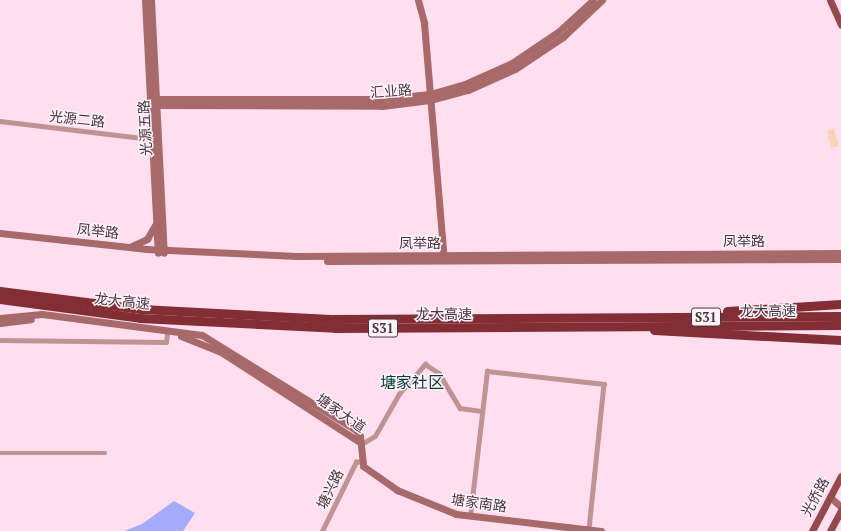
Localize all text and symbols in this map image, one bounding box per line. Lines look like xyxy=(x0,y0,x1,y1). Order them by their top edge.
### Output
street label: 汇业路 xyxy=(369,81,413,101)
street label: 光源五路 xyxy=(135,100,155,156)
street label: 光源二路 xyxy=(48,108,106,130)
street label: 凤举路 xyxy=(76,220,120,242)
street label: 凤举路 xyxy=(723,233,765,249)
street label: 凤举路 xyxy=(399,235,441,251)
street label: 龙大高速 xyxy=(93,290,151,312)
street label: 龙大高速 xyxy=(740,303,796,319)
street label: 龙大高速 xyxy=(416,306,472,322)
road number: S31 xyxy=(691,306,721,328)
road number: S31 xyxy=(368,317,398,339)
district label: 塘家社区 xyxy=(380,372,444,392)
street label: 塘家大道 xyxy=(313,390,369,436)
street label: 塘兴路 xyxy=(313,466,347,512)
street label: 光侨路 xyxy=(798,475,832,519)
street label: 塘家南路 xyxy=(450,491,508,515)

